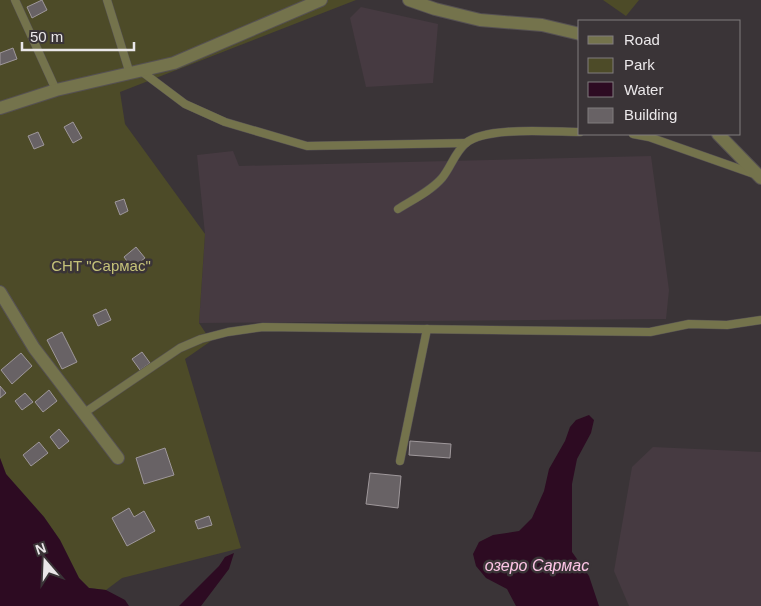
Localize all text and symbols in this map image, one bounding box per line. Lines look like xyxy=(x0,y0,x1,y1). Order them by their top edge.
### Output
scale bar xyxy=(22,20,135,52)
legend xyxy=(578,20,741,135)
text: 50 m xyxy=(30,28,63,45)
text: Road xyxy=(624,31,660,48)
text: Park xyxy=(624,56,655,73)
text: Water xyxy=(624,81,663,98)
text: Building xyxy=(624,106,677,123)
park label: СНТ "Сармас" xyxy=(51,257,151,274)
north arrow xyxy=(20,536,70,586)
text: N xyxy=(33,539,48,558)
water label: озеро Сармас xyxy=(485,557,589,574)

